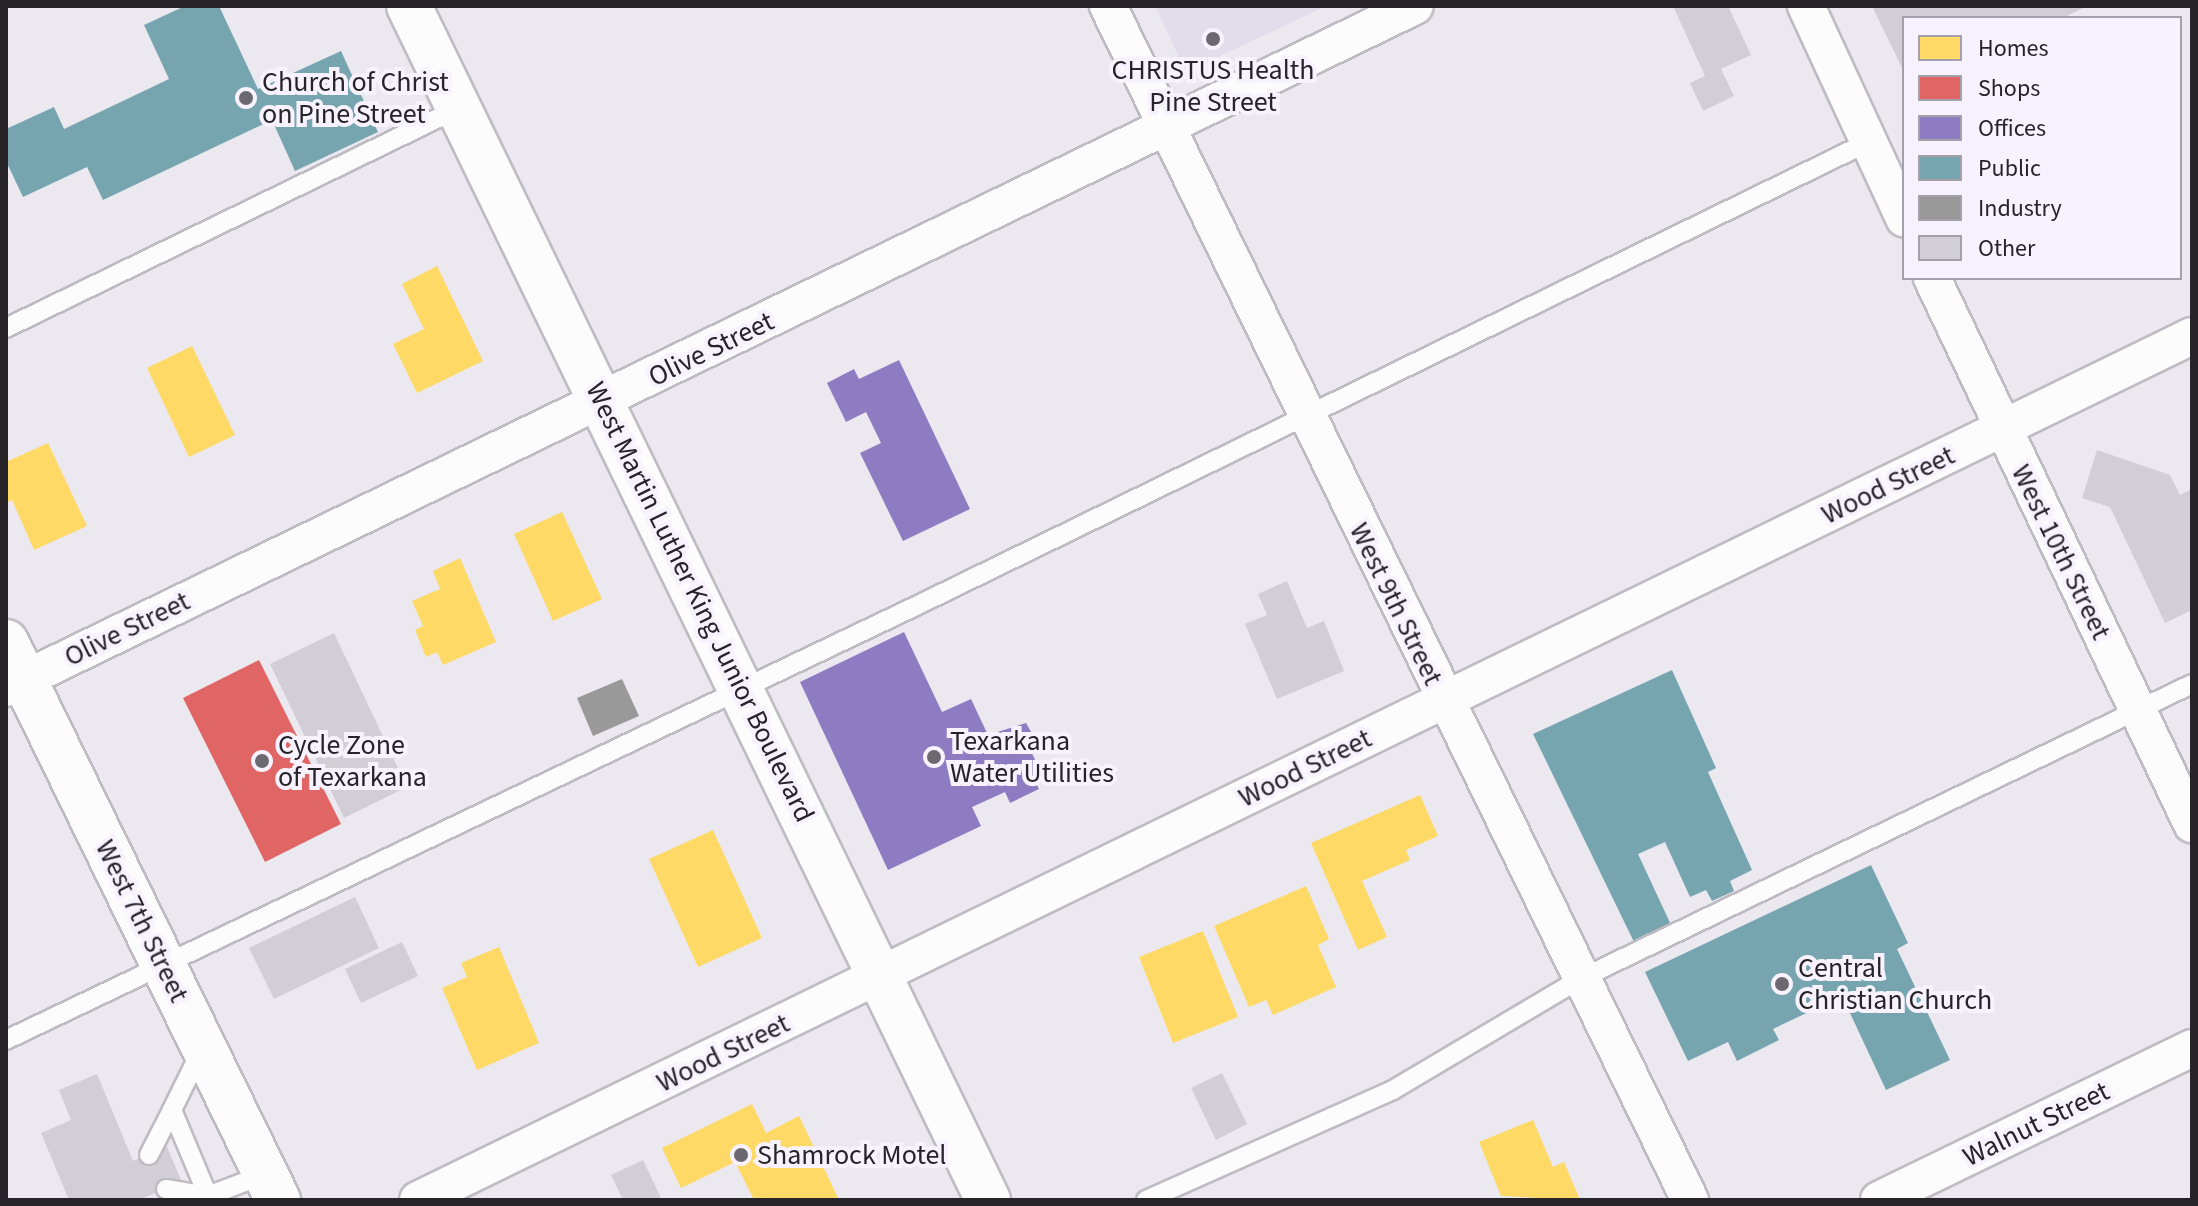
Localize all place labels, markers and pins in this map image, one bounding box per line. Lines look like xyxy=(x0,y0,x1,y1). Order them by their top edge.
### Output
marker: CHRISTUS Health Pine Street xyxy=(1202,28,1224,50)
place label: CHRISTUS Health Pine Street xyxy=(1112,53,1314,119)
place label: Church of Christ on Pine Street xyxy=(262,65,449,131)
marker: Church of Christ on Pine Street xyxy=(237,89,255,107)
place label: Texarkana Water Utilities xyxy=(950,724,1114,790)
place label: Cycle Zone of Texarkana xyxy=(278,728,427,794)
marker: Texarkana Water Utilities xyxy=(925,748,943,766)
marker: Cycle Zone of Texarkana xyxy=(253,752,271,770)
place label: Central Christian Church xyxy=(1798,951,1992,1017)
marker: Central Christian Church xyxy=(1773,975,1791,993)
place label: Shamrock Motel xyxy=(757,1138,947,1172)
marker: Shamrock Motel xyxy=(732,1146,750,1164)

